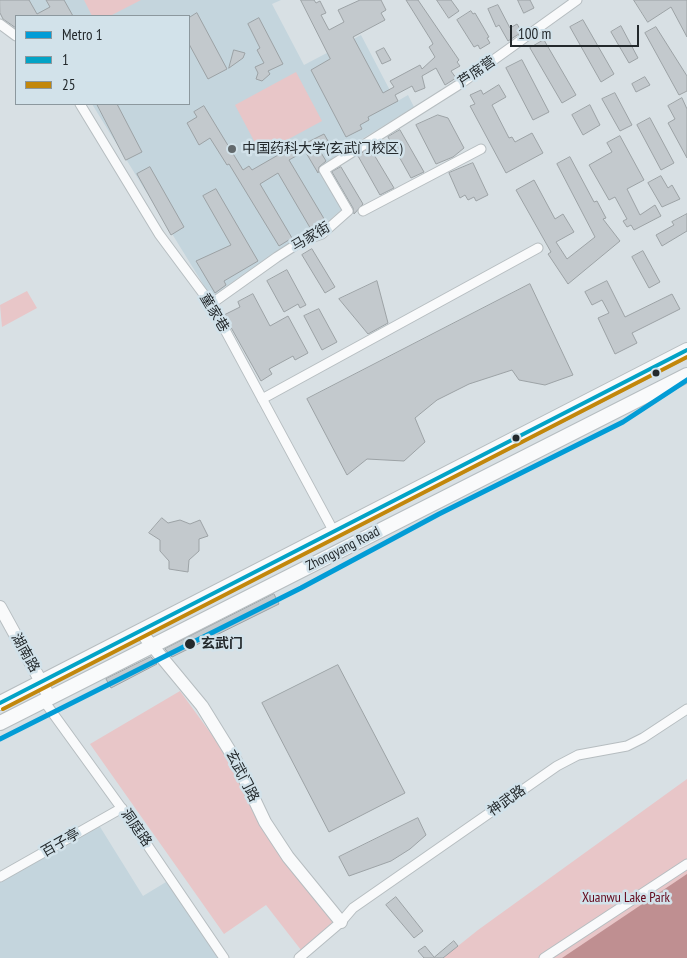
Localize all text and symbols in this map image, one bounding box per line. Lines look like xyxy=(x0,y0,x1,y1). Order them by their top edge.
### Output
legend xyxy=(15,15,190,105)
scale bar xyxy=(512,15,641,47)
text: 100 m xyxy=(518,24,551,43)
text: Metro 1 xyxy=(62,25,102,44)
text: 1 xyxy=(62,50,69,69)
street label: 芦席营 xyxy=(455,53,499,91)
text: 25 xyxy=(62,75,76,94)
place label: 中国药科大学(玄武门校区) xyxy=(242,141,403,157)
marker: 中国药科大学(玄武门校区) xyxy=(226,143,238,155)
street label: 马家街 xyxy=(289,219,333,255)
street label: 童家巷 xyxy=(196,291,232,335)
unlabelled marker xyxy=(651,368,661,378)
unlabelled marker xyxy=(511,433,521,443)
street label: Zhongyang Road xyxy=(303,523,383,575)
street label: 湖南路 xyxy=(7,631,43,675)
place label: 玄武门 xyxy=(201,636,243,652)
marker: 玄武门 xyxy=(183,637,197,651)
street label: 玄武门路 xyxy=(222,747,262,805)
street label: 神武路 xyxy=(485,782,529,820)
street label: 洞庭路 xyxy=(117,806,155,850)
street label: 百子亭 xyxy=(39,825,83,861)
park label: Xuanwu Lake Park xyxy=(582,890,670,906)

